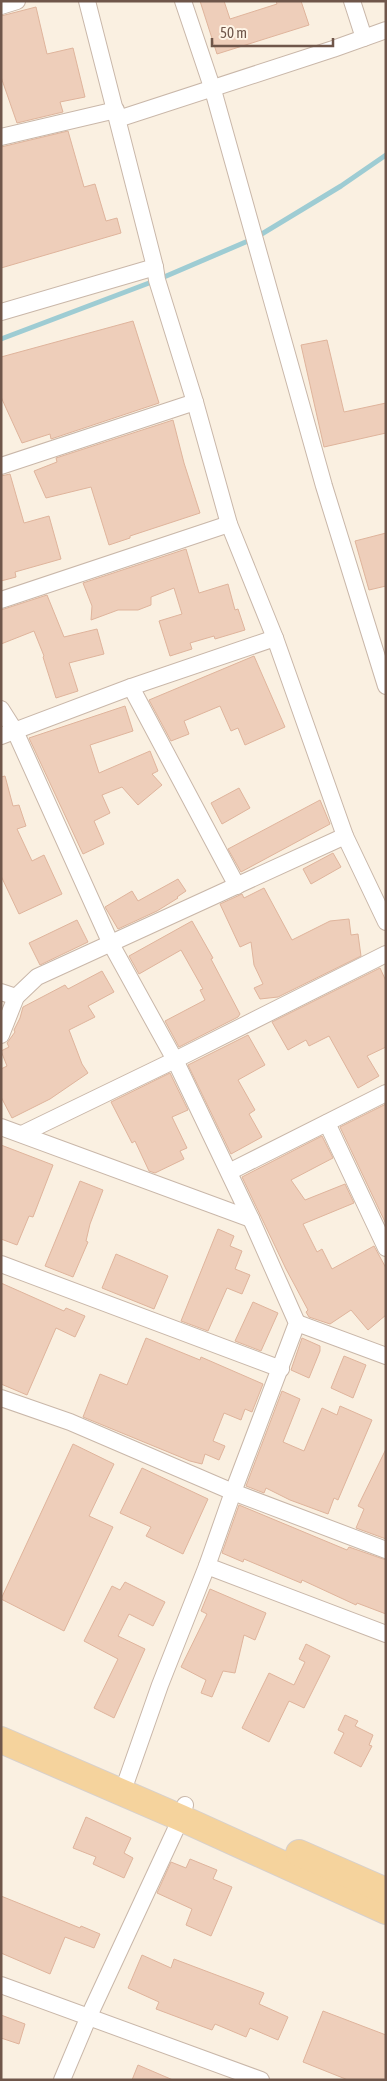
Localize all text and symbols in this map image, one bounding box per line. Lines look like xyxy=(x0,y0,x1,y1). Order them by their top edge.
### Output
scale bar xyxy=(212,15,333,47)
text: 50 m xyxy=(220,24,247,41)

